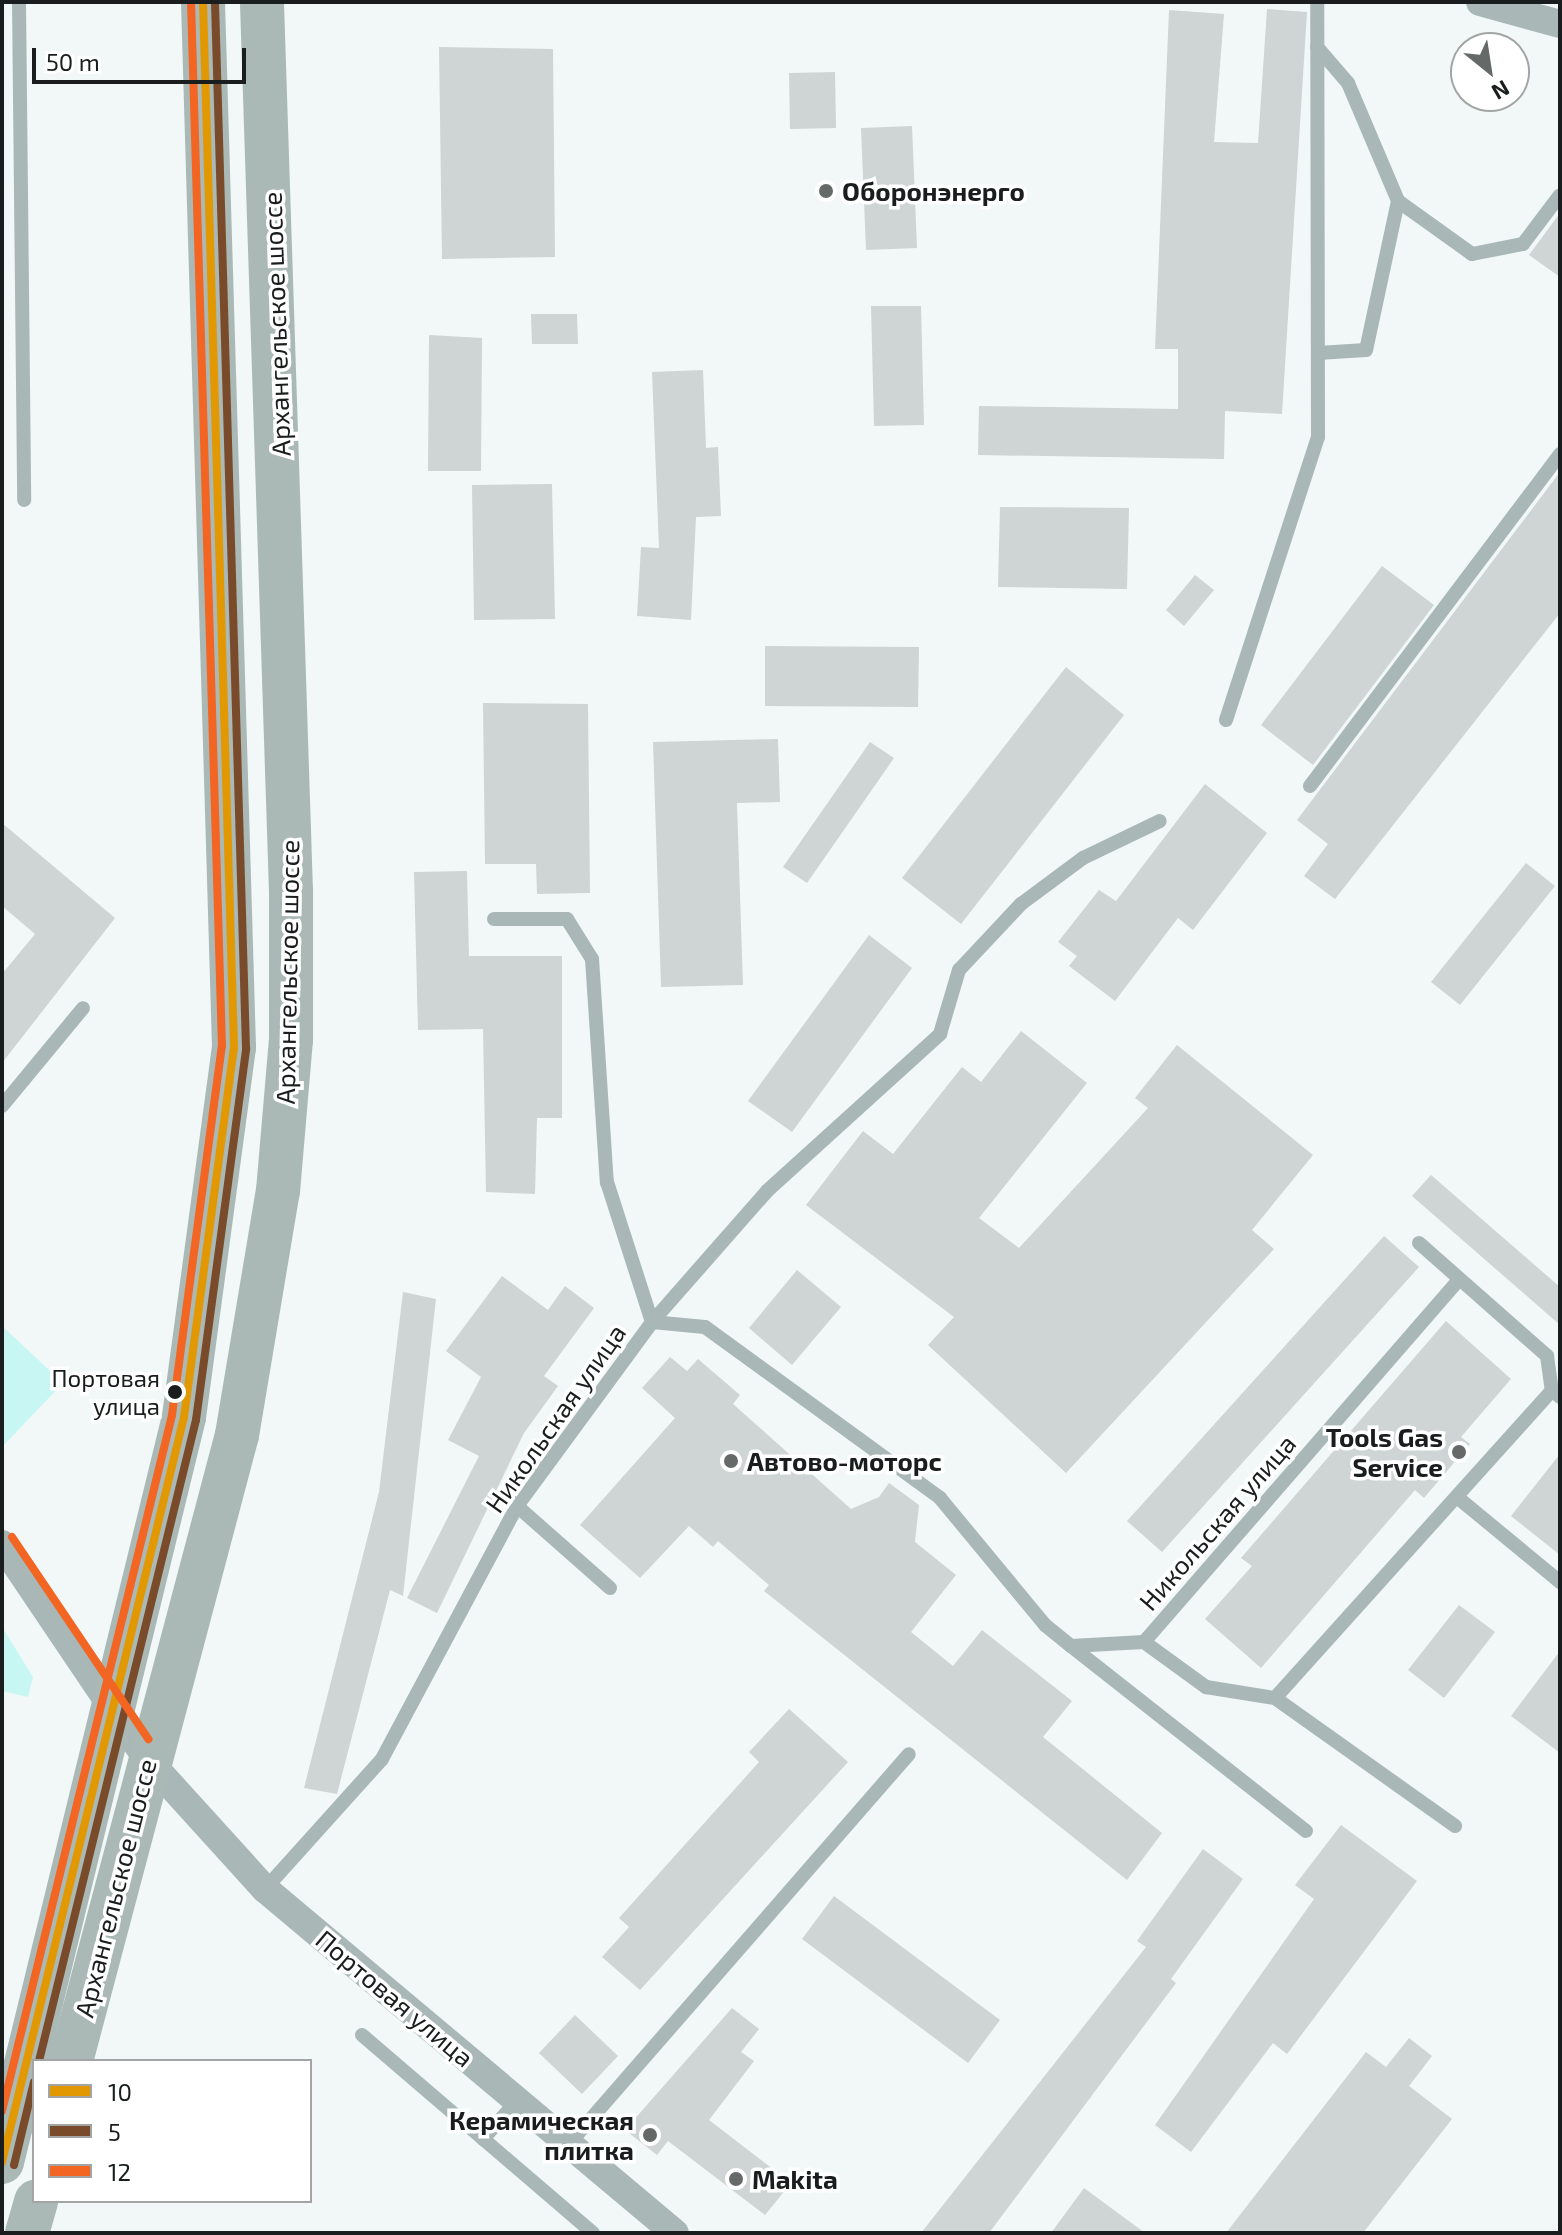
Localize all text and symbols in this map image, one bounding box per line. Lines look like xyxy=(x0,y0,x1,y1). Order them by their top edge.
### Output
scale bar xyxy=(36,32,250,82)
north arrow xyxy=(1450,32,1530,112)
text: 50 m xyxy=(46,47,100,76)
text: N xyxy=(1488,76,1514,106)
place label: Оборонэнерго xyxy=(842,175,1025,207)
marker: Оборонэнерго xyxy=(817,182,835,200)
street label: Архангельское шоссе xyxy=(256,191,296,457)
street label: Архангельское шоссе xyxy=(269,839,305,1105)
street label: Никольская улица xyxy=(478,1318,632,1518)
place label: Портовая улица xyxy=(51,1364,160,1420)
marker: Портовая улица xyxy=(167,1384,183,1400)
place label: Tools Gas Service xyxy=(1326,1421,1443,1482)
street label: Никольская улица xyxy=(1132,1428,1302,1616)
marker: Tools Gas Service xyxy=(1450,1443,1468,1461)
place label: Автово-моторс xyxy=(747,1445,942,1477)
marker: Автово-моторс xyxy=(722,1452,740,1470)
street label: Архангельское шоссе xyxy=(68,1756,162,2020)
street label: Портовая улица xyxy=(310,1923,480,2073)
legend xyxy=(32,2059,312,2203)
text: 10 xyxy=(108,2077,132,2106)
place label: Керамическая плитка xyxy=(449,2104,634,2166)
text: 5 xyxy=(108,2117,121,2146)
marker: Керамическая плитка xyxy=(641,2126,659,2144)
text: 12 xyxy=(108,2157,131,2186)
place label: Makita xyxy=(752,2163,838,2195)
marker: Makita xyxy=(727,2170,745,2188)

